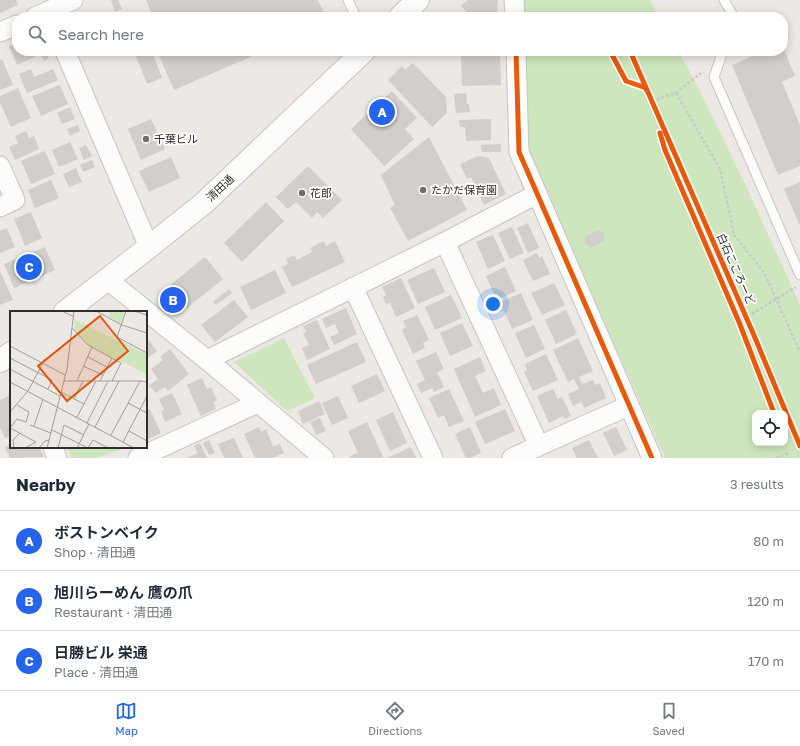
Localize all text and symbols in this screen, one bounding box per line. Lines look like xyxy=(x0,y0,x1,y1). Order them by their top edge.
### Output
search box xyxy=(12,12,788,56)
icon: search xyxy=(26,23,48,45)
text: Search here xyxy=(58,25,144,43)
pin: A xyxy=(369,97,395,127)
place label: 千葉ビル xyxy=(154,132,198,145)
marker: 千葉ビル xyxy=(141,134,151,144)
street label: 清田通 xyxy=(203,172,236,204)
place label: たかだ保育園 xyxy=(431,183,497,196)
marker: たかだ保育園 xyxy=(418,185,428,195)
place label: 花郎 xyxy=(310,186,332,199)
marker: 花郎 xyxy=(297,188,307,198)
street label: 白石こころーど xyxy=(715,231,758,307)
pin: C xyxy=(16,252,42,282)
pin: B xyxy=(160,285,186,315)
your location xyxy=(483,294,503,314)
inset map xyxy=(10,311,147,448)
map controls xyxy=(752,410,788,446)
button: locate xyxy=(752,410,788,446)
text: Nearby xyxy=(16,474,76,495)
text: 3 results xyxy=(730,476,784,492)
text: ボストンベイク xyxy=(54,523,159,541)
text: A xyxy=(24,533,34,549)
text: 80 m xyxy=(753,533,784,549)
text: Shop · 清田通 xyxy=(54,544,136,560)
text: 旭川らーめん 鷹の爪 xyxy=(54,583,193,601)
text: B xyxy=(24,593,34,609)
text: 120 m xyxy=(747,593,784,609)
text: Restaurant · 清田通 xyxy=(54,604,172,620)
text: 日勝ビル 栄通 xyxy=(54,643,148,661)
text: C xyxy=(24,653,34,669)
text: 170 m xyxy=(748,653,784,669)
text: Place · 清田通 xyxy=(54,664,138,680)
tab: Map xyxy=(115,700,138,737)
tab: Directions xyxy=(368,700,422,737)
tab: Saved xyxy=(653,700,685,737)

